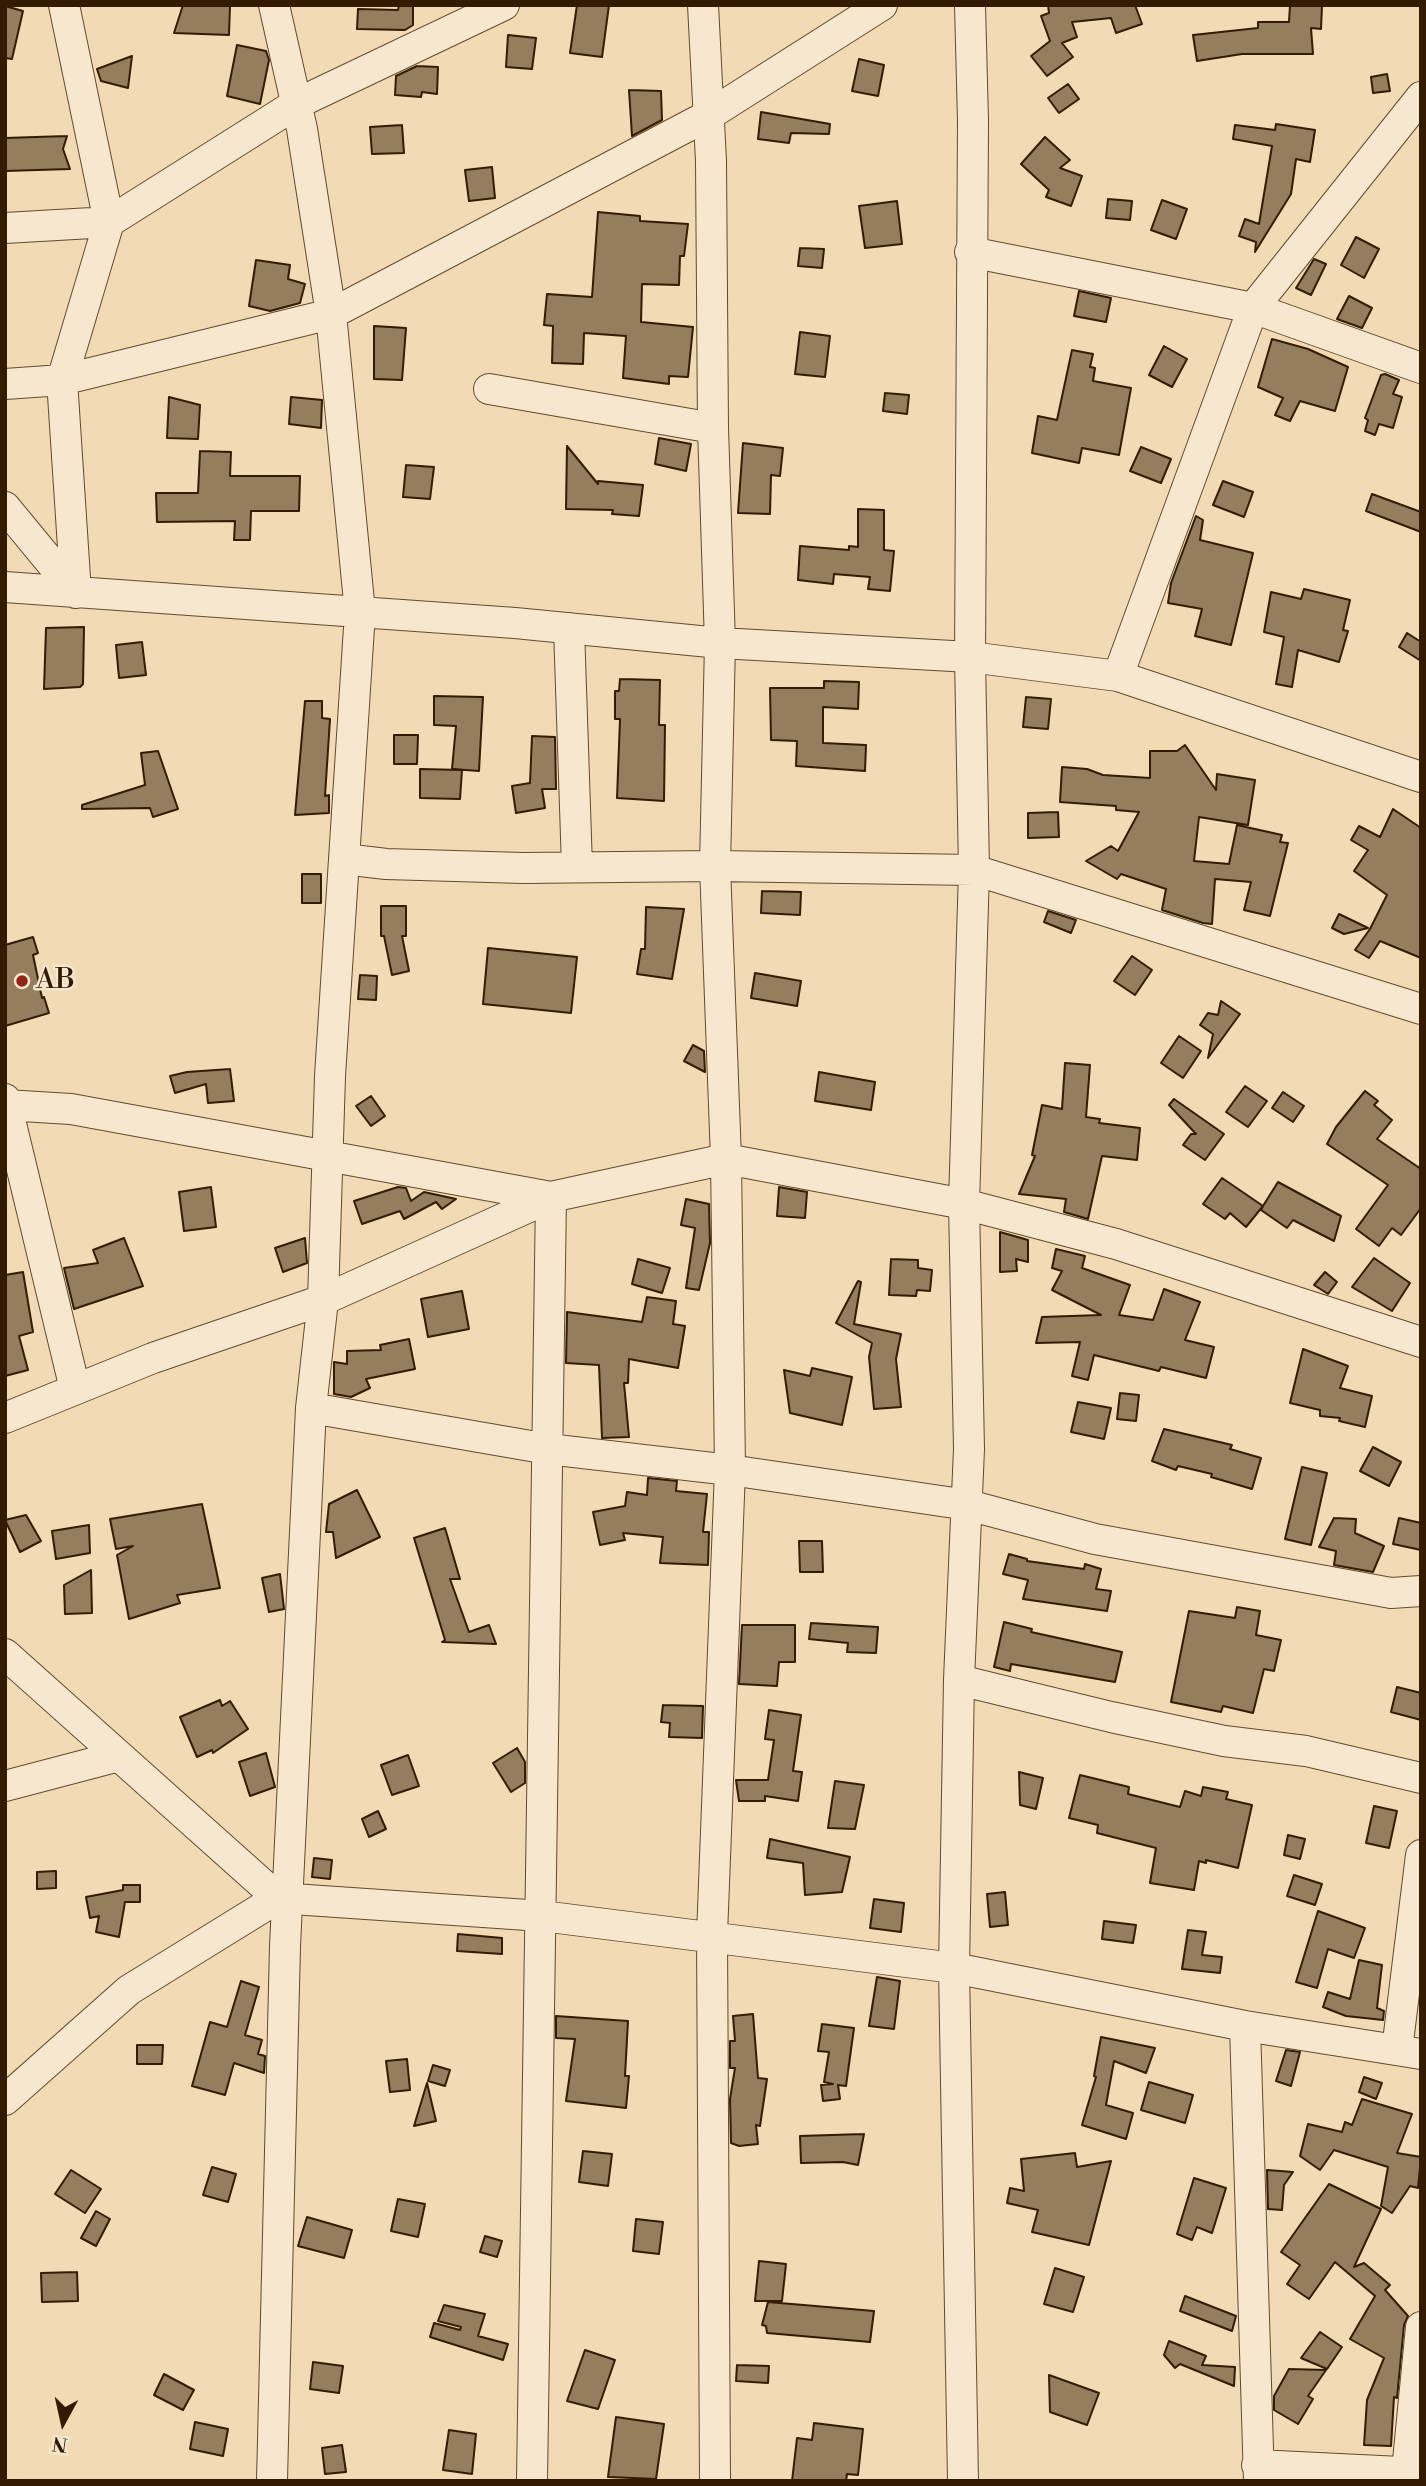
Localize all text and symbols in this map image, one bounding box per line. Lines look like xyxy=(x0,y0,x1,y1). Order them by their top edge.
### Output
place label: AB xyxy=(36,964,75,998)
marker: AB xyxy=(14,973,30,989)
north arrow xyxy=(28,2388,98,2458)
text: N xyxy=(51,2431,69,2457)

